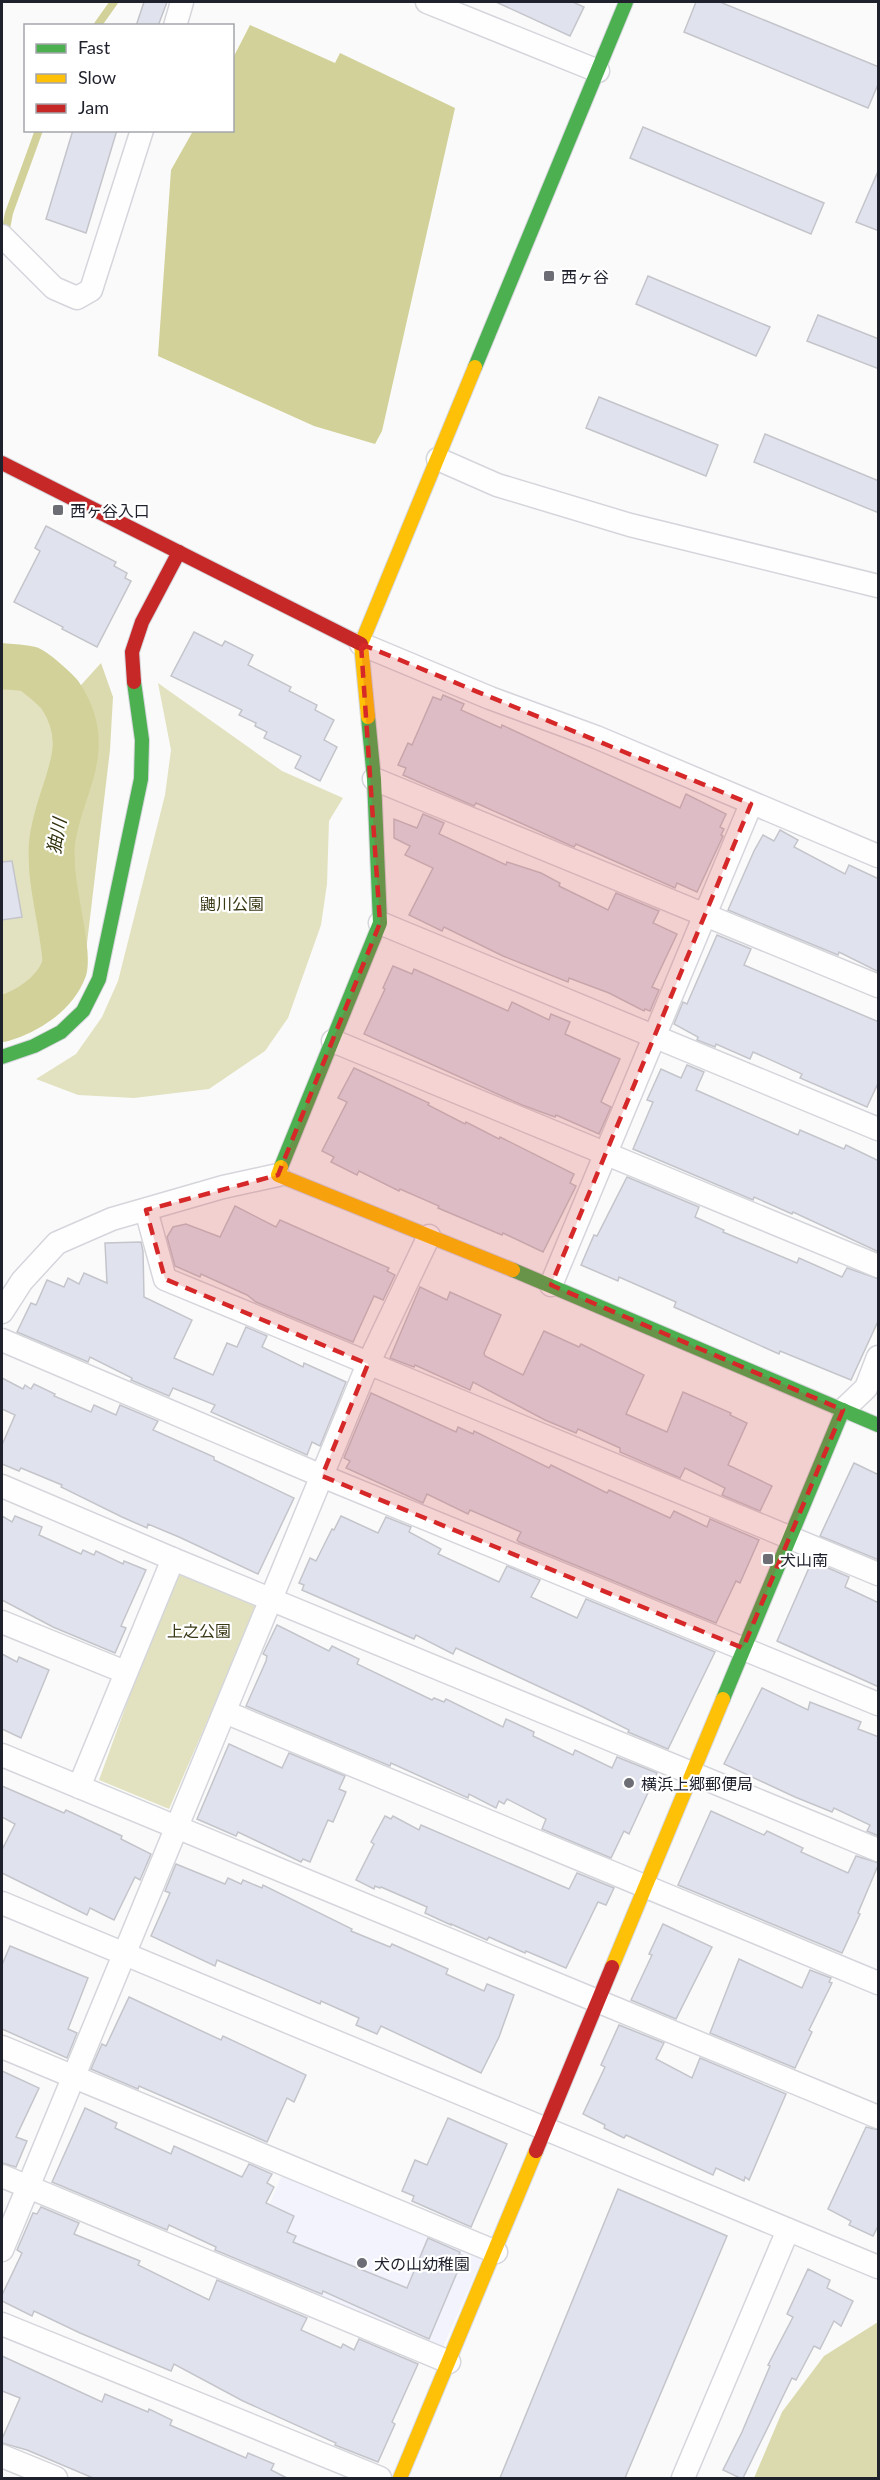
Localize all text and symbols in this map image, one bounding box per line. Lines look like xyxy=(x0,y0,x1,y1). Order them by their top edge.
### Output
legend xyxy=(24,24,234,132)
text: Fast xyxy=(78,36,111,58)
text: Slow xyxy=(78,66,116,88)
text: Jam xyxy=(78,96,109,118)
place label: 西ヶ谷 xyxy=(561,267,609,286)
marker: 西ヶ谷 xyxy=(542,269,556,283)
place label: 西ヶ谷入口 xyxy=(70,501,150,520)
marker: 西ヶ谷入口 xyxy=(51,503,65,517)
water label: 㹨川 xyxy=(42,814,70,856)
park label: 鼬川公園 xyxy=(200,894,264,913)
place label: 犬山南 xyxy=(780,1550,828,1569)
marker: 犬山南 xyxy=(761,1552,775,1566)
park label: 上之公園 xyxy=(167,1621,231,1640)
place label: 横浜上郷郵便局 xyxy=(641,1774,753,1793)
marker: 横浜上郷郵便局 xyxy=(622,1776,636,1790)
place label: 犬の山幼稚園 xyxy=(374,2254,470,2273)
marker: 犬の山幼稚園 xyxy=(355,2256,369,2270)

